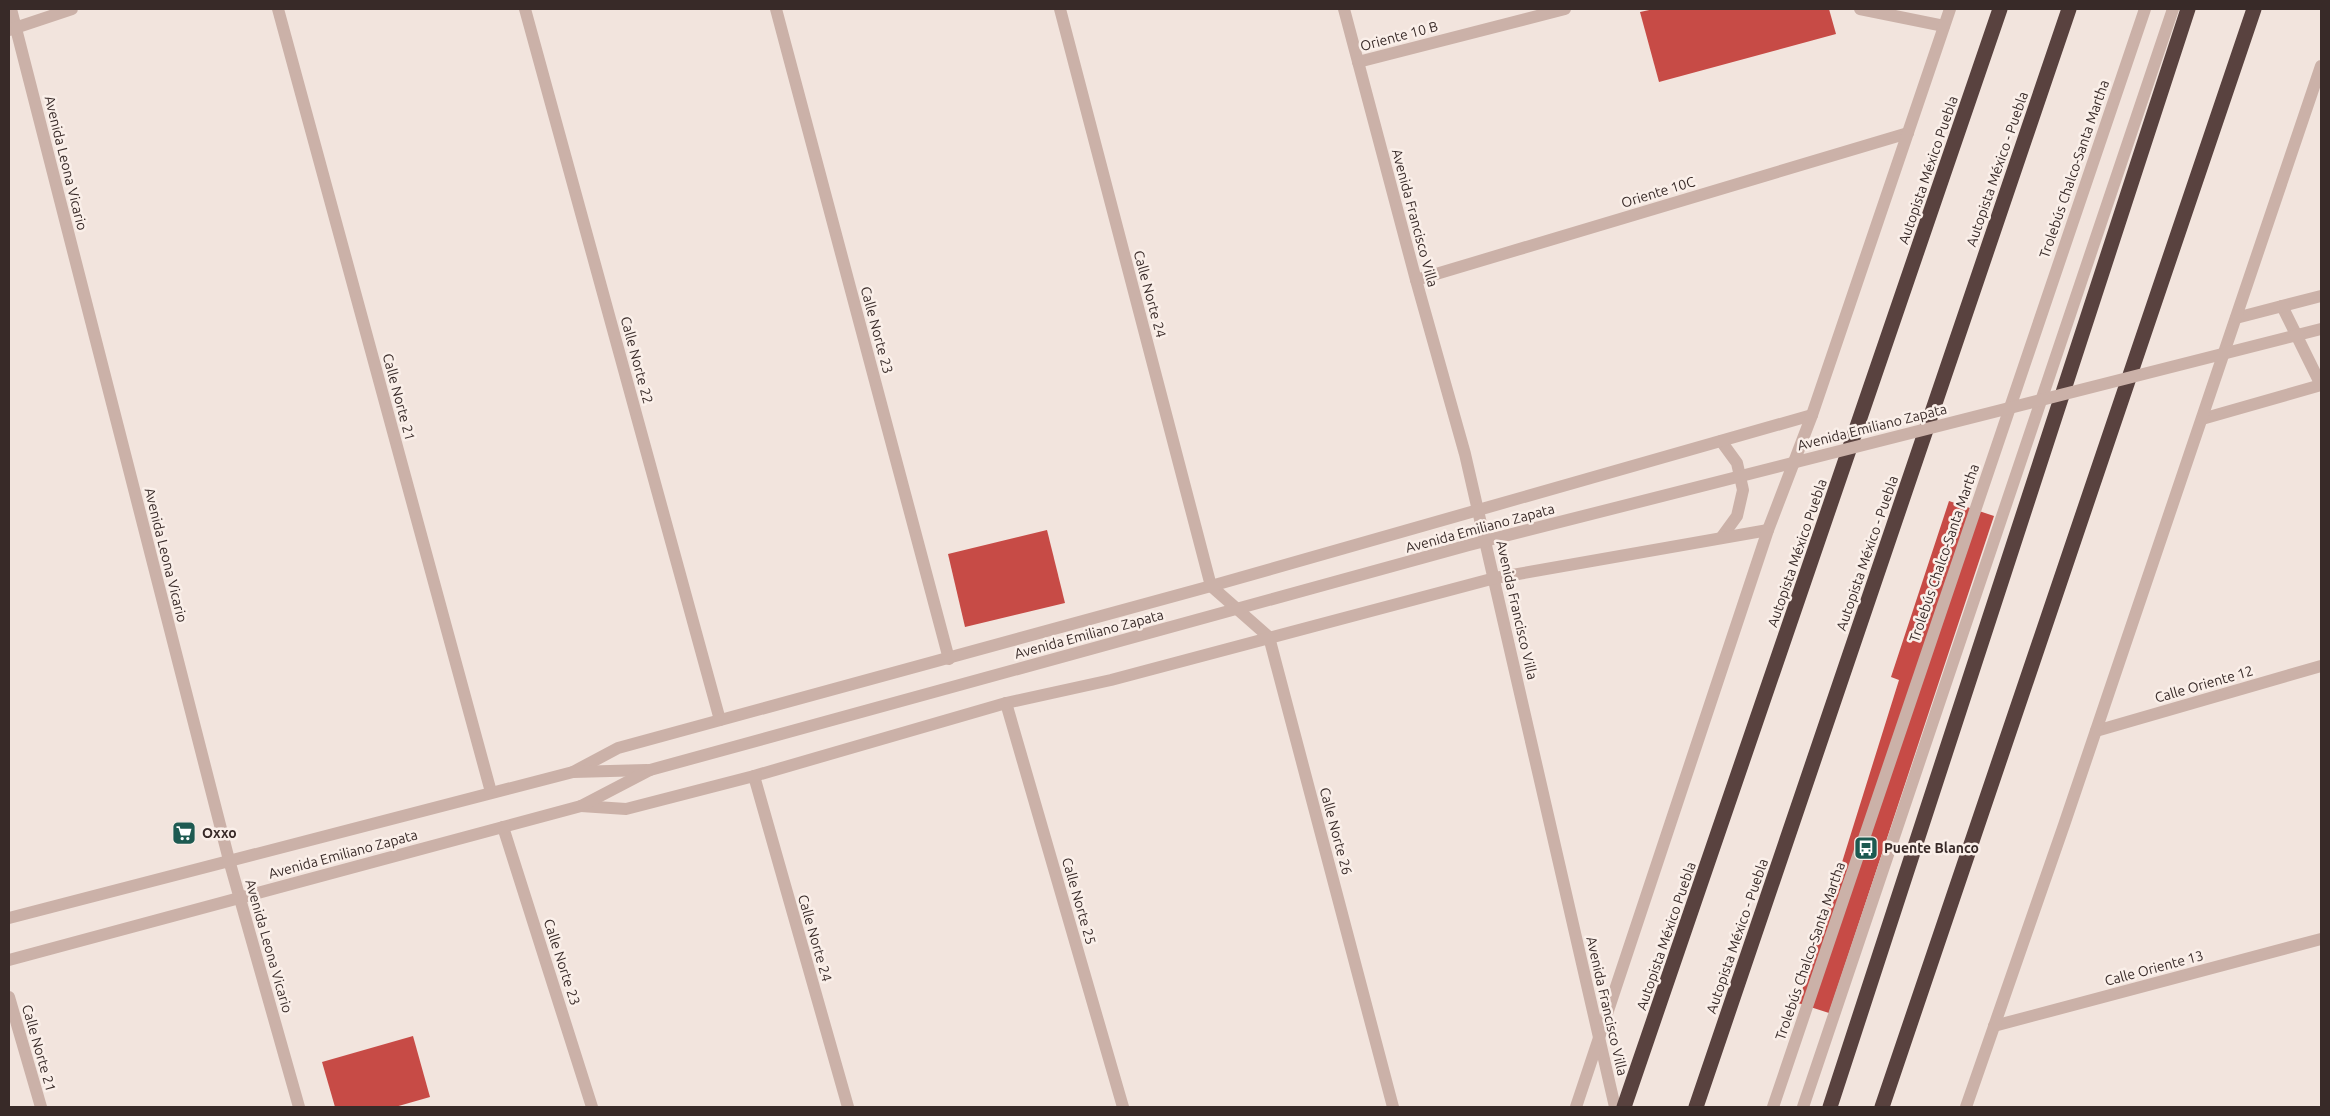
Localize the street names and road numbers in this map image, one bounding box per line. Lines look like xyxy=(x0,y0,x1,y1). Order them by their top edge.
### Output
street label: Oriente 10 B xyxy=(1358,18,1440,54)
street label: Trolebús Chalco-Santa Martha xyxy=(2036,78,2112,260)
street label: Autopista México - Puebla xyxy=(1963,89,2031,249)
street label: Avenida Leona Vicario xyxy=(42,94,90,232)
street label: Autopista México Puebla xyxy=(1895,94,1961,246)
street label: Avenida Francisco Villa xyxy=(1389,147,1441,289)
street label: Oriente 10C xyxy=(1619,173,1697,211)
street label: Calle Norte 24 xyxy=(1131,249,1169,340)
street label: Calle Norte 23 xyxy=(858,285,896,375)
street label: Calle Norte 22 xyxy=(618,315,656,405)
street label: Calle Norte 21 xyxy=(380,352,418,442)
street label: Avenida Emiliano Zapata xyxy=(1796,401,1948,453)
street label: Trolebús Chalco-Santa Martha xyxy=(1906,462,1982,644)
street label: Autopista México - Puebla xyxy=(1833,473,1901,633)
street label: Autopista México Puebla xyxy=(1764,477,1830,629)
street label: Avenida Leona Vicario xyxy=(142,486,190,624)
street label: Avenida Emiliano Zapata xyxy=(1404,500,1556,556)
street label: Avenida Francisco Villa xyxy=(1493,539,1541,681)
street label: Avenida Emiliano Zapata xyxy=(1013,606,1165,662)
street label: Calle Oriente 12 xyxy=(2153,662,2255,706)
street label: Calle Norte 26 xyxy=(1317,786,1355,877)
street label: Avenida Emiliano Zapata xyxy=(267,826,419,882)
street label: Calle Norte 25 xyxy=(1059,856,1099,946)
street label: Autopista México - Puebla xyxy=(1703,856,1771,1016)
street label: Autopista México Puebla xyxy=(1633,860,1699,1012)
street label: Trolebús Chalco-Santa Martha xyxy=(1772,860,1848,1042)
street label: Avenida Leona Vicario xyxy=(242,877,296,1015)
street label: Calle Norte 24 xyxy=(795,893,835,983)
street label: Calle Norte 23 xyxy=(541,917,583,1007)
street label: Avenida Francisco Villa xyxy=(1583,935,1631,1077)
street label: Calle Oriente 13 xyxy=(2103,947,2205,989)
street label: Calle Norte 21 xyxy=(19,1003,59,1093)

